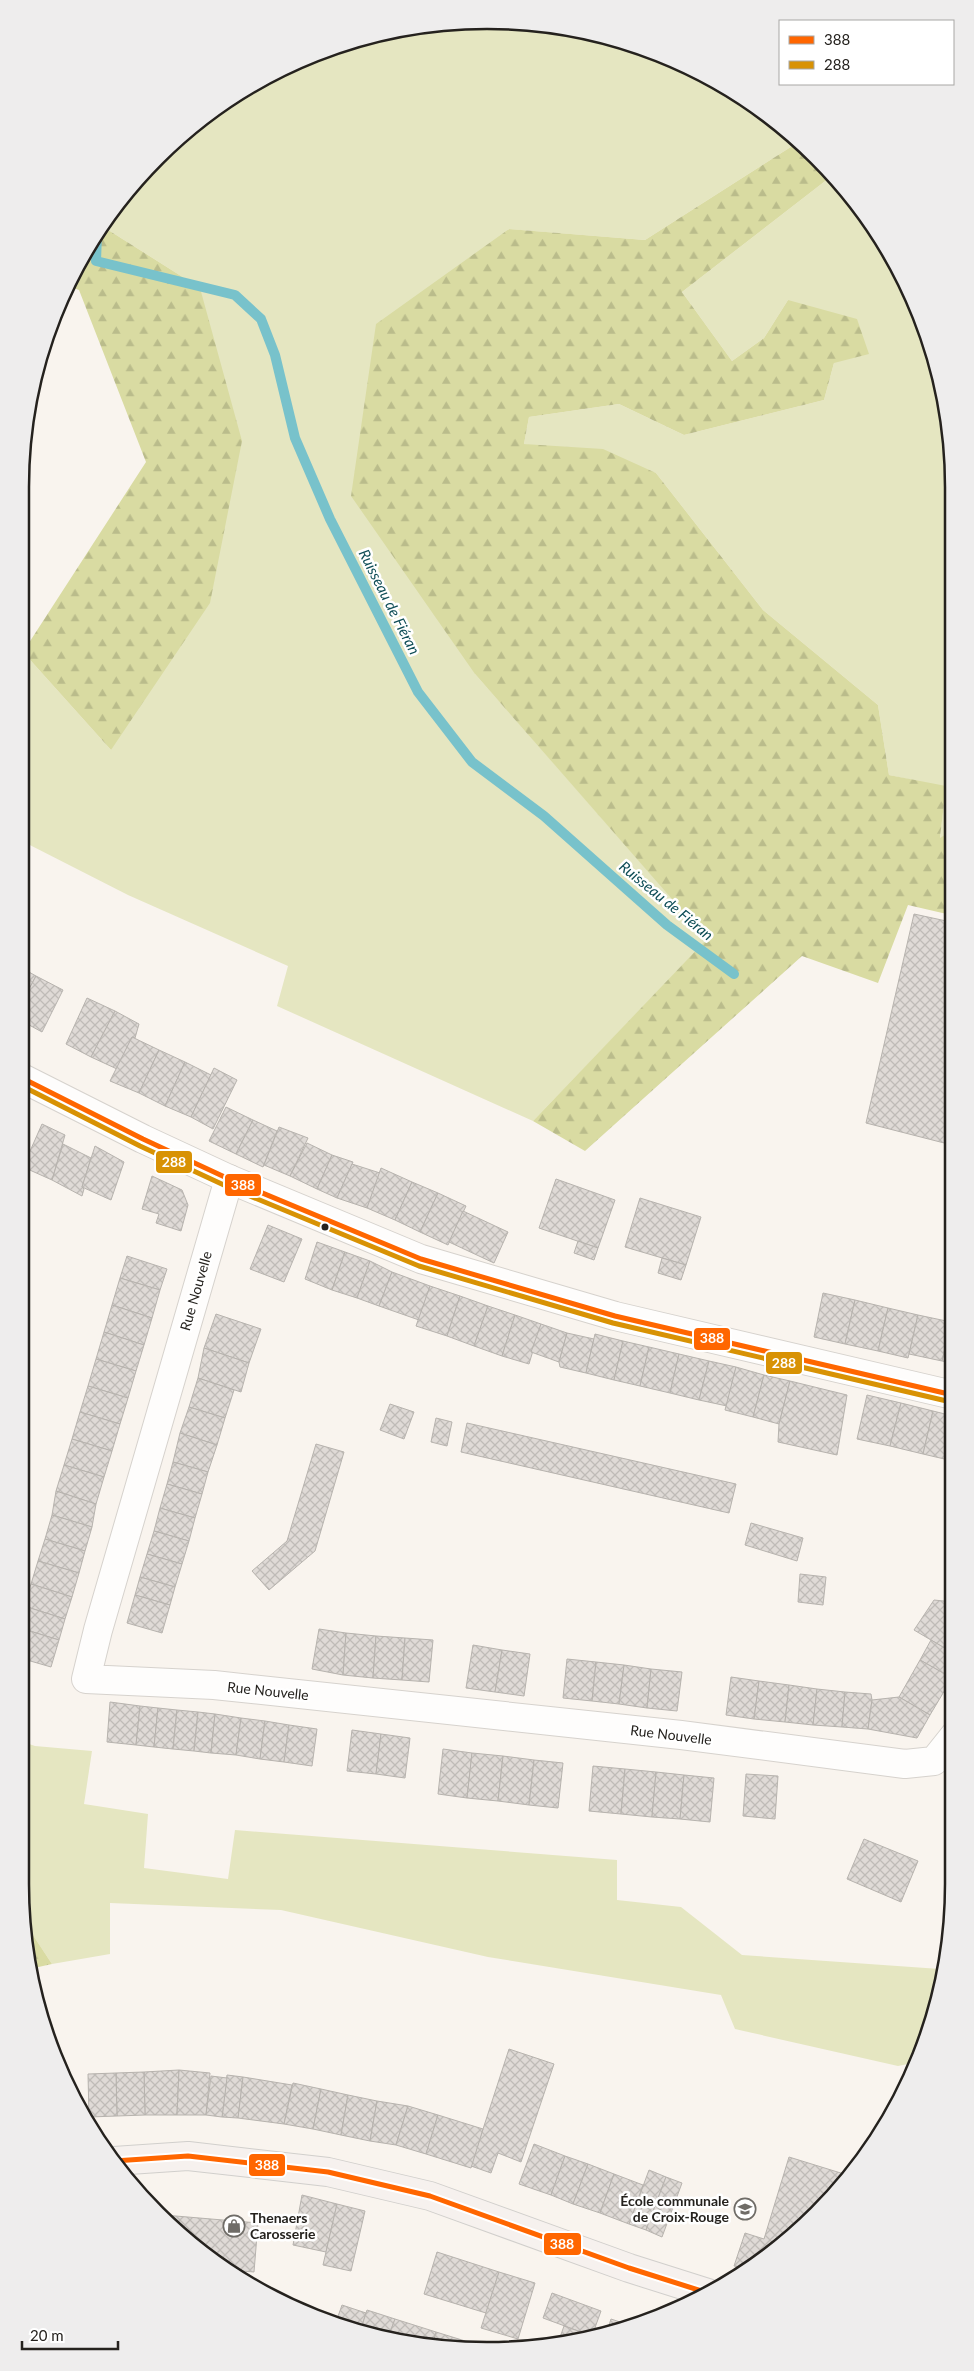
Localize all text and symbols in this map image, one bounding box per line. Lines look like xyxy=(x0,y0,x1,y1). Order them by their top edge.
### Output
legend xyxy=(779,20,954,85)
text: 388 xyxy=(824,30,850,48)
text: 288 xyxy=(824,55,850,73)
water label: Ruisseau de Fiéran xyxy=(356,546,424,657)
water label: Ruisseau de Fiéran xyxy=(616,857,717,944)
line badge: 288 xyxy=(155,1150,193,1174)
text: 288 xyxy=(162,1153,186,1170)
line badge: 388 xyxy=(224,1173,262,1197)
text: 388 xyxy=(231,1176,255,1193)
unlabelled marker xyxy=(320,1222,330,1232)
street label: Rue Nouvelle xyxy=(176,1249,215,1333)
line badge: 388 xyxy=(693,1327,731,1351)
text: 388 xyxy=(700,1329,724,1346)
line badge: 288 xyxy=(765,1351,803,1375)
text: 288 xyxy=(772,1354,796,1371)
street label: Rue Nouvelle xyxy=(226,1678,310,1703)
street label: Rue Nouvelle xyxy=(629,1721,713,1748)
line badge: 388 xyxy=(248,2153,286,2177)
text: 388 xyxy=(255,2156,279,2173)
place label: École communale de Croix-Rouge xyxy=(620,2192,730,2225)
school or university icon: École communale de Croix-Rouge xyxy=(733,2197,757,2221)
place label: Thenaers Carosserie xyxy=(250,2209,316,2242)
shop icon: Thenaers Carosserie xyxy=(222,2214,246,2238)
line badge: 388 xyxy=(543,2232,582,2256)
text: 388 xyxy=(550,2235,574,2252)
scale bar xyxy=(22,2318,119,2350)
text: 20 m xyxy=(30,2326,64,2344)

